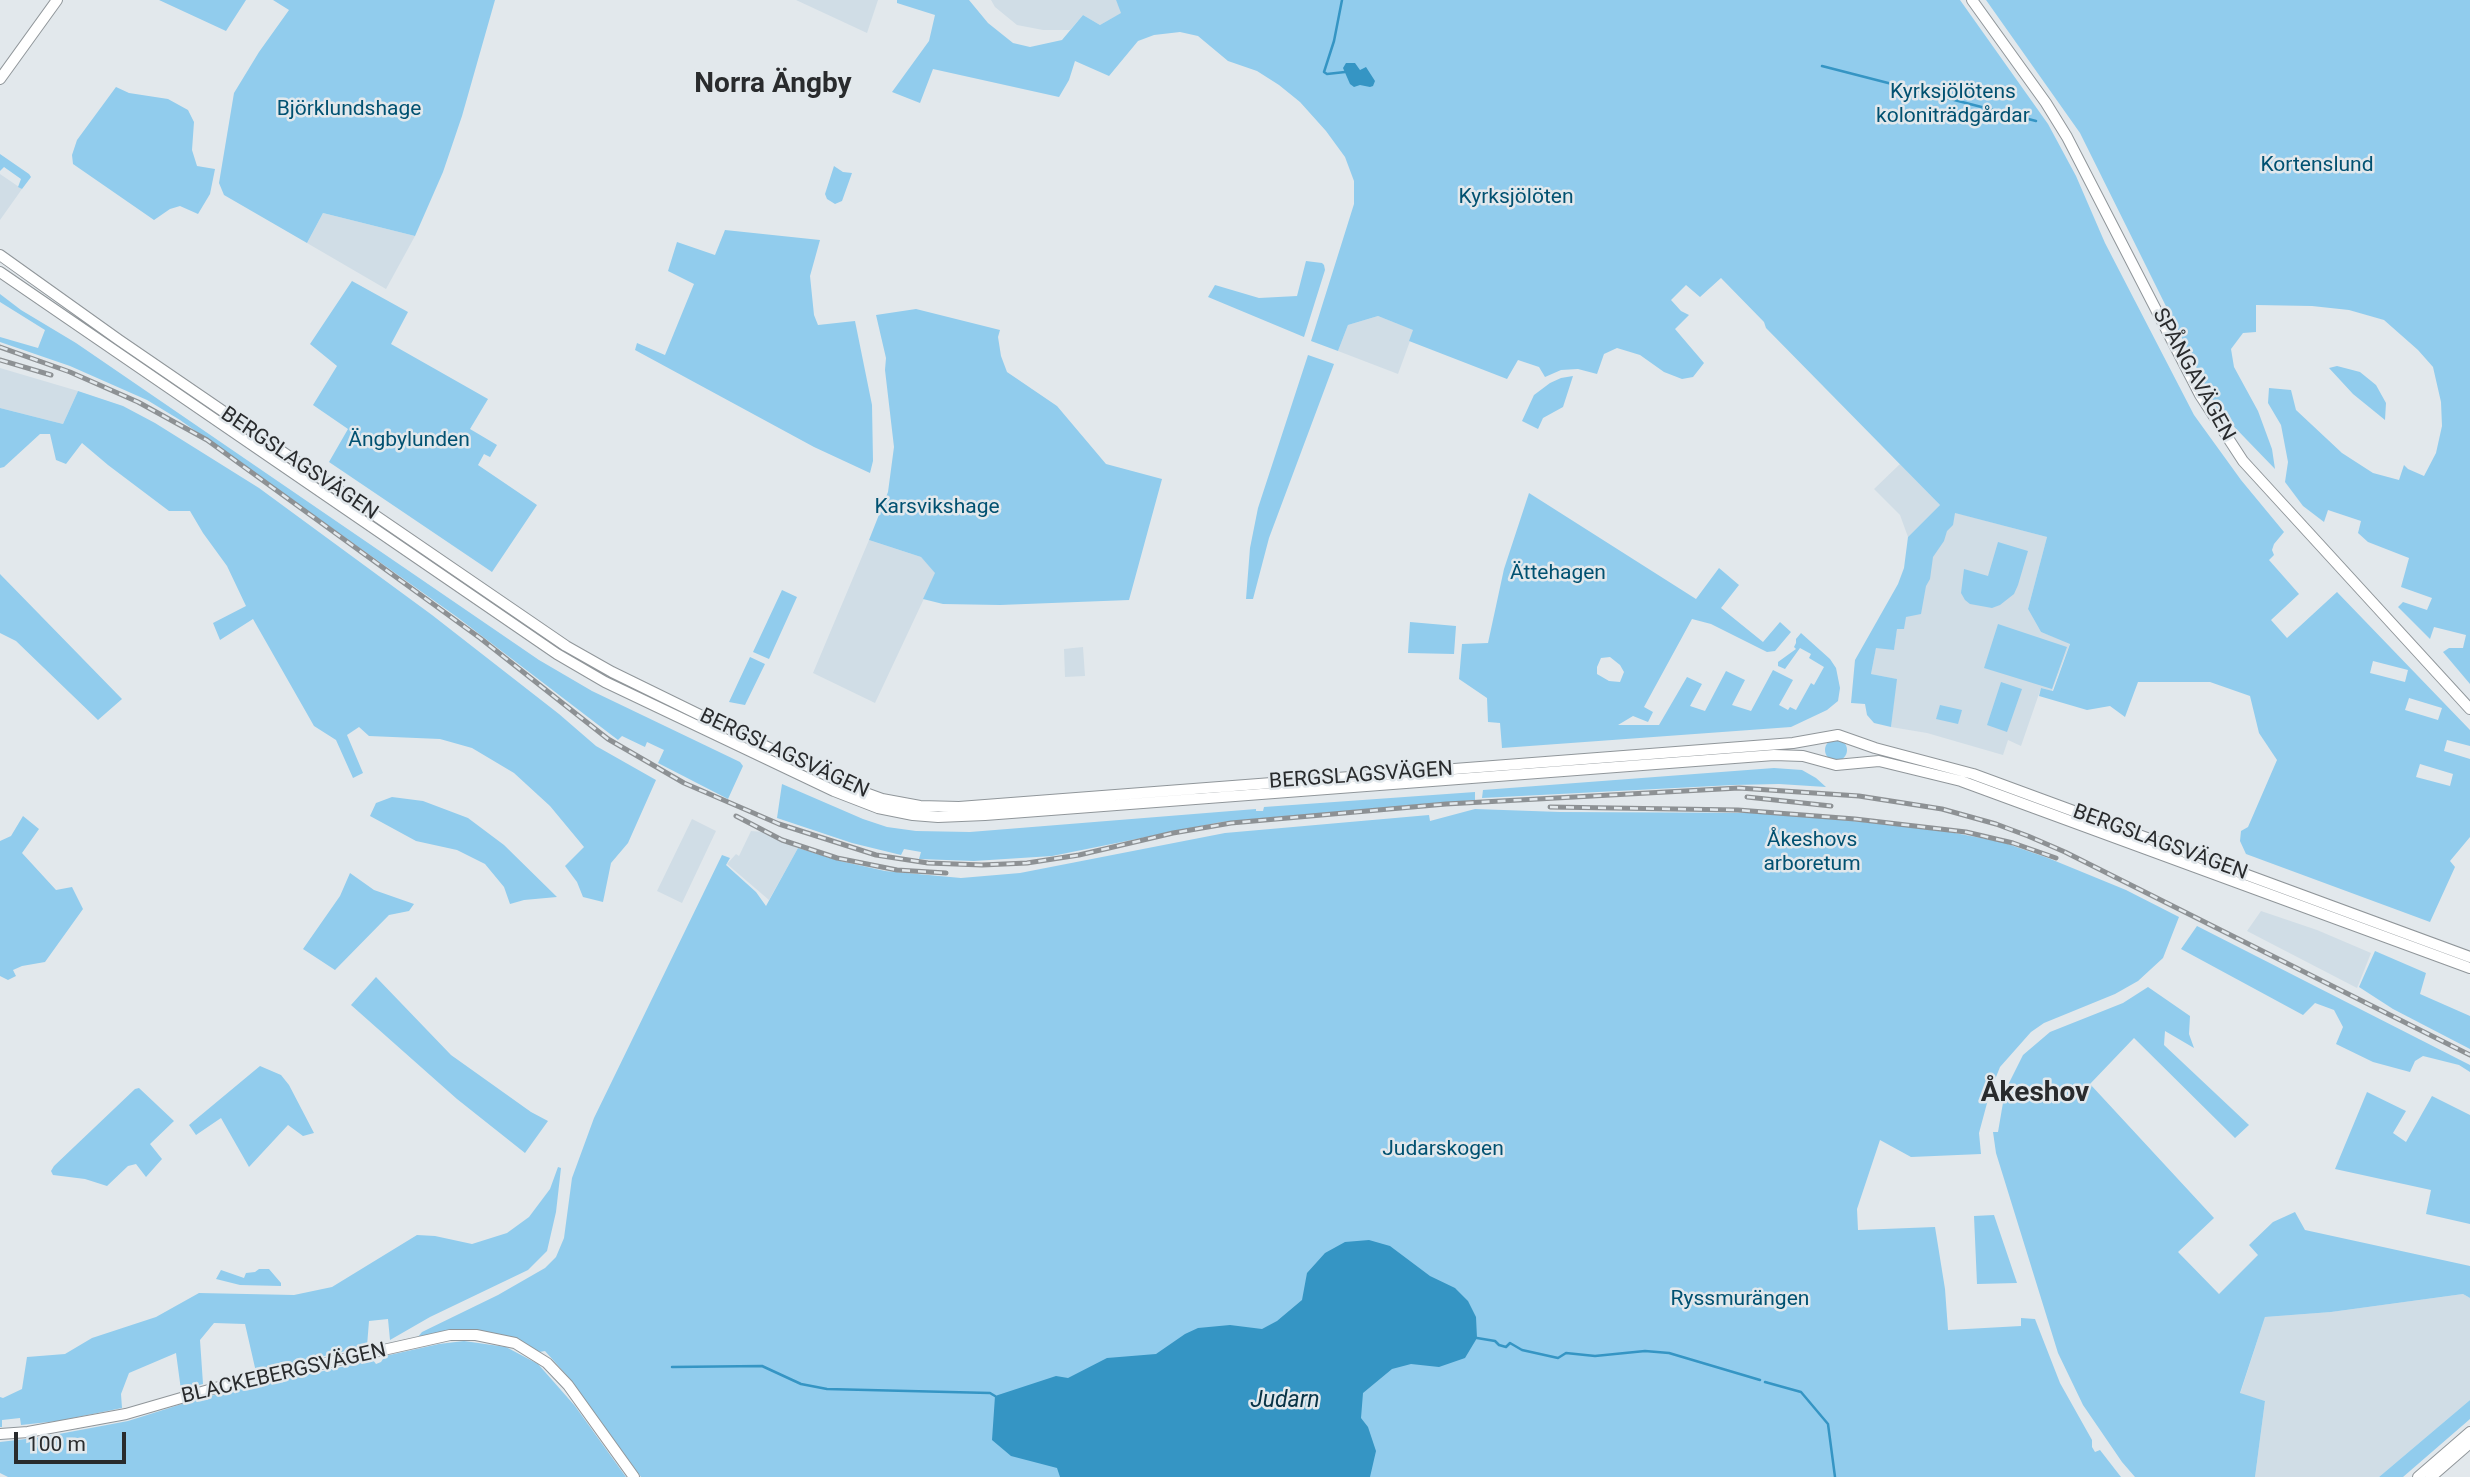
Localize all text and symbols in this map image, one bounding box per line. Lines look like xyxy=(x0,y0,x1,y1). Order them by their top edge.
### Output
district label: Norra Ängby xyxy=(694,68,852,102)
park label: Kyrksjölötens koloniträdgårdar xyxy=(1876,80,2030,130)
park label: Björklundshage xyxy=(277,97,421,123)
park label: Kortenslund xyxy=(2260,153,2374,179)
park label: Kyrksjölöten xyxy=(1459,185,1573,211)
street label: SPÅNGAVÄGEN xyxy=(2146,304,2240,446)
street label: BERGSLAGSVÄGEN xyxy=(216,402,382,526)
park label: Ängbylunden xyxy=(348,428,470,454)
park label: Karsvikshage xyxy=(874,495,1000,521)
park label: Ättehagen xyxy=(1510,561,1606,587)
street label: BERGSLAGSVÄGEN xyxy=(695,704,873,804)
street label: BERGSLAGSVÄGEN xyxy=(1268,757,1454,795)
street label: BERGSLAGSVÄGEN xyxy=(2069,800,2251,886)
park label: Åkeshovs arboretum xyxy=(1763,828,1861,878)
district label: Åkeshov xyxy=(1981,1077,2089,1111)
park label: Judarskogen xyxy=(1382,1137,1504,1163)
park label: Ryssmurängen xyxy=(1671,1287,1809,1313)
street label: BLACKEBERGSVÄGEN xyxy=(179,1338,389,1410)
water label: Judarn xyxy=(1250,1387,1320,1415)
scale bar xyxy=(18,1418,130,1462)
text: 100 m xyxy=(27,1432,86,1456)

